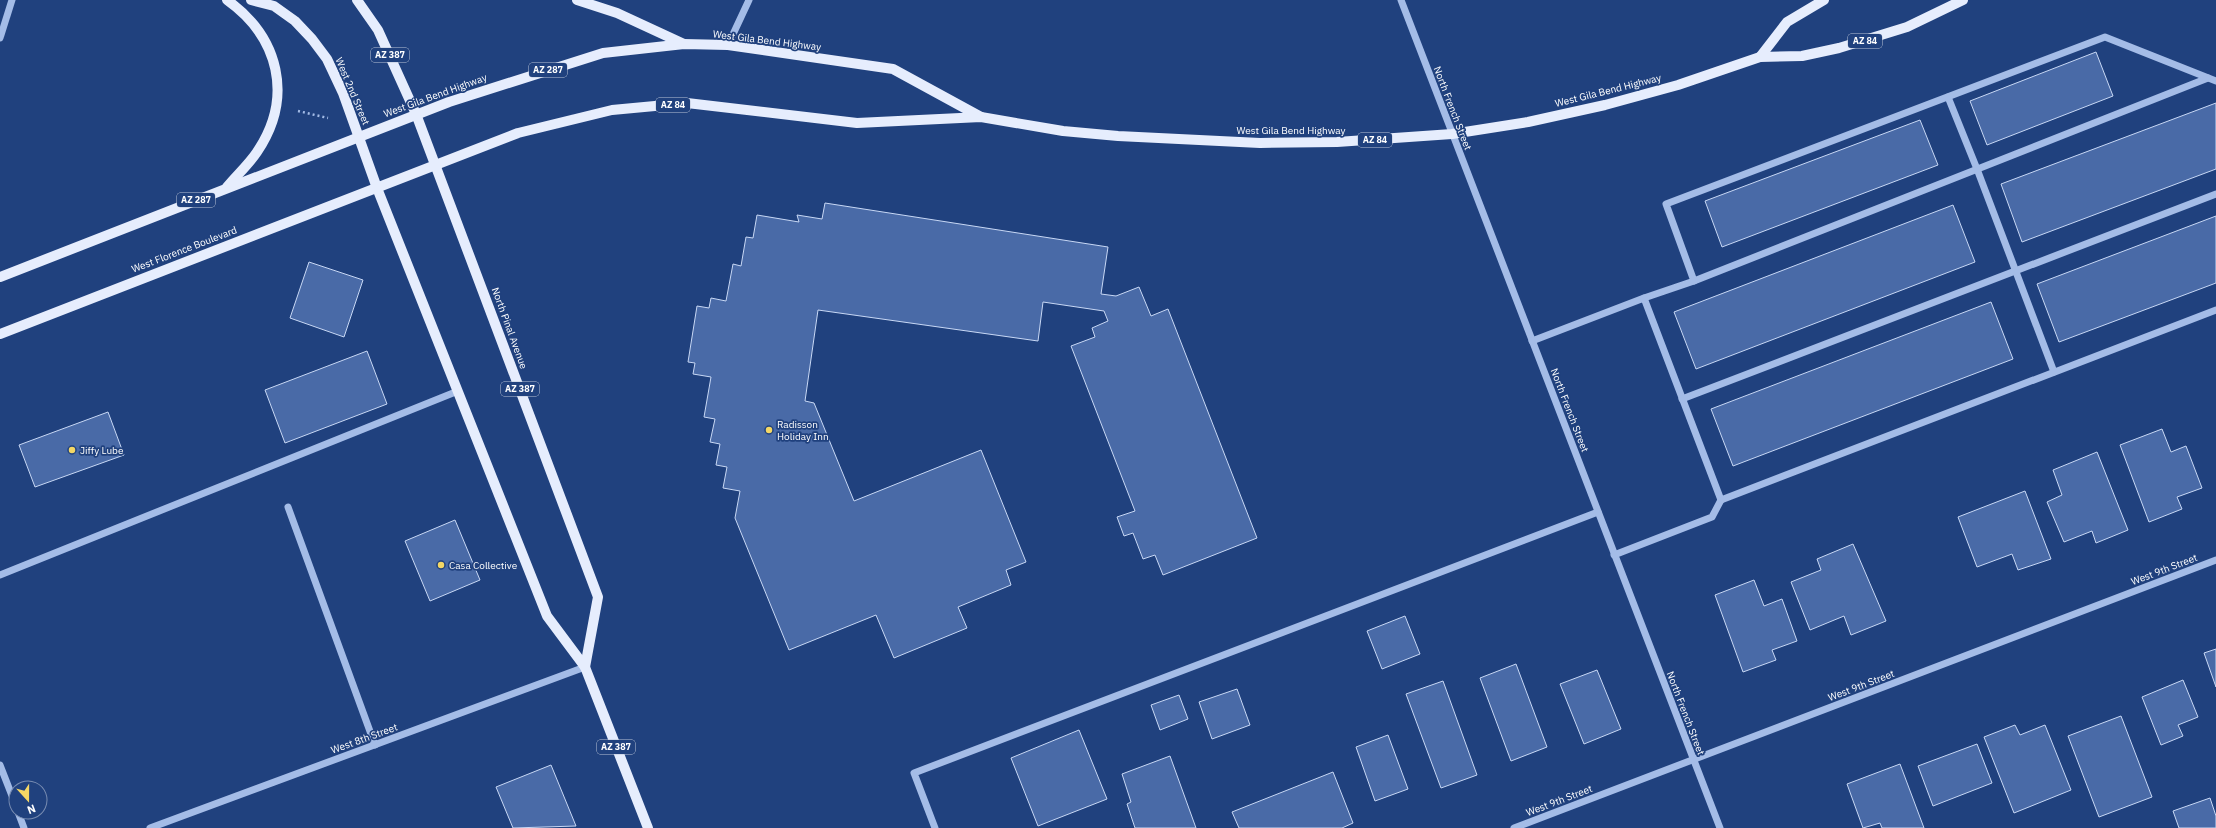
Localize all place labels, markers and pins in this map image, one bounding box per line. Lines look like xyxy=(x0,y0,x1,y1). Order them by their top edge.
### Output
place label: Radisson Holiday Inn xyxy=(777,418,829,443)
marker: Radisson Holiday Inn xyxy=(764,425,774,435)
place label: Jiffy Lube xyxy=(80,444,124,457)
marker: Jiffy Lube xyxy=(67,445,77,455)
place label: Casa Collective xyxy=(449,559,518,572)
marker: Casa Collective xyxy=(436,560,446,570)

